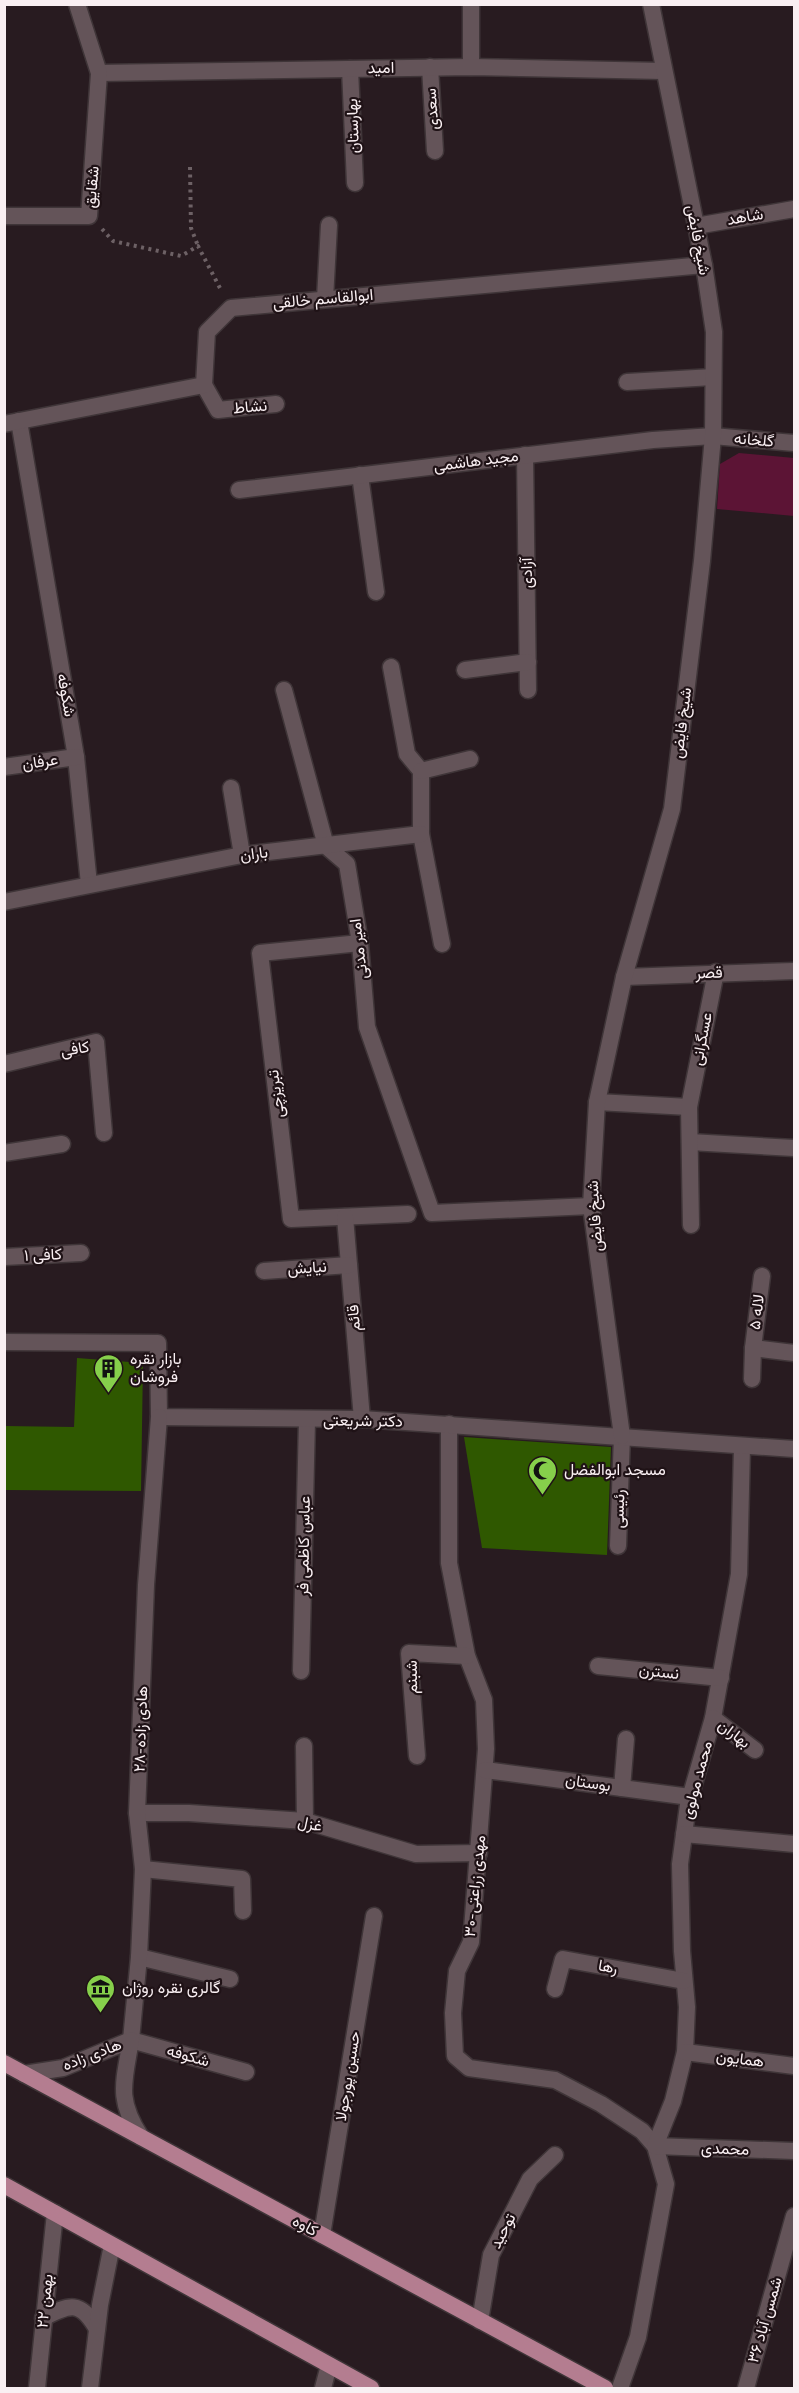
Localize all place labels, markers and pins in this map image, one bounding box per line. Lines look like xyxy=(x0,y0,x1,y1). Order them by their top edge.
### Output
place label: بازار نقره فروشان xyxy=(130,1348,182,1388)
building icon: بازار نقره فروشان xyxy=(93,1352,125,1394)
mosque icon: مسجد ابوالفضل xyxy=(527,1454,559,1496)
place label: مسجد ابوالفضل xyxy=(564,1459,666,1481)
museum icon: گالری نقره روژان xyxy=(85,1972,117,2014)
place label: گالری نقره روژان xyxy=(122,1977,220,1999)

